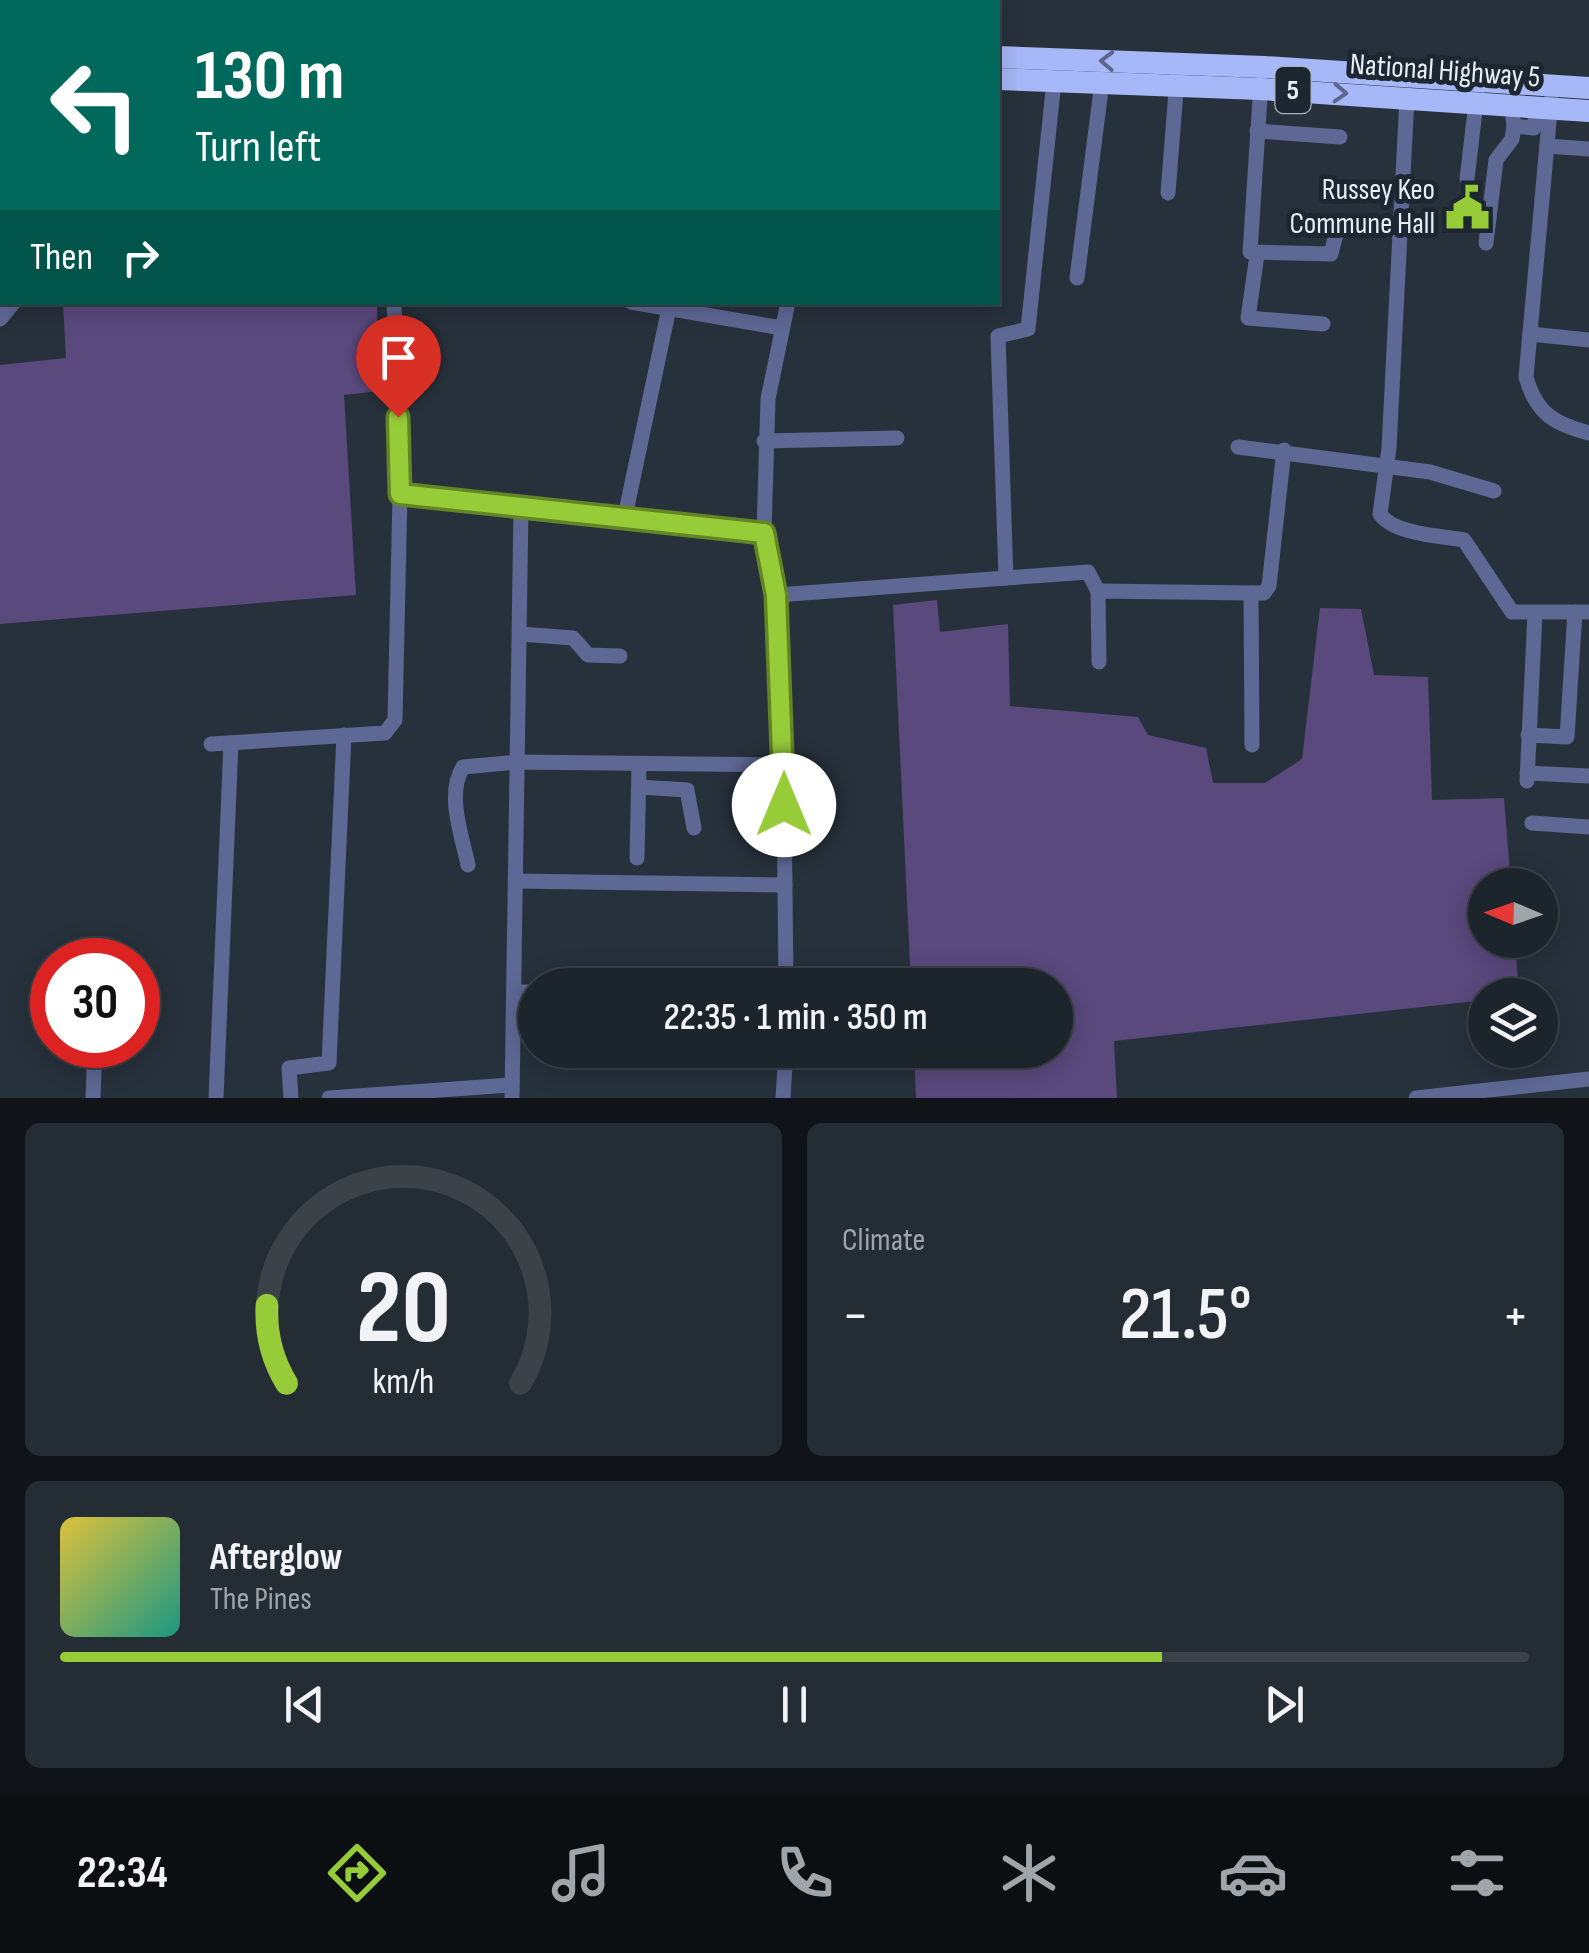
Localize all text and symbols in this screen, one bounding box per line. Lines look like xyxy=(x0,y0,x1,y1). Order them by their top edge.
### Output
text: 130 m xyxy=(195,35,344,119)
icon: left xyxy=(30,40,160,170)
street label: National Highway 5 xyxy=(1349,46,1541,96)
one-way arrow xyxy=(1099,51,1115,72)
road number: 5 xyxy=(1276,67,1310,113)
one-way arrow xyxy=(1332,82,1348,103)
text: Turn left xyxy=(195,120,321,175)
place label: Russey Keo Commune Hall xyxy=(1290,172,1435,242)
public building icon: Russey Keo Commune Hall xyxy=(1444,183,1492,231)
icon: right xyxy=(113,230,168,285)
text: Then xyxy=(30,235,93,280)
pin xyxy=(356,315,441,418)
icon: arrive xyxy=(371,330,426,385)
position arrow xyxy=(732,753,836,857)
north arrow xyxy=(1468,868,1558,958)
map controls xyxy=(1468,868,1558,1068)
speed limit sign: 30 xyxy=(30,938,160,1068)
button: layers xyxy=(1468,978,1558,1068)
text: 22:35 · 1 min · 350 m xyxy=(664,995,927,1040)
text: Climate xyxy=(842,1221,925,1260)
text: 20 xyxy=(356,1247,451,1372)
text: 21.5° xyxy=(1119,1270,1252,1361)
text: − xyxy=(842,1283,869,1350)
text: + xyxy=(1502,1283,1529,1350)
text: km/h xyxy=(373,1361,434,1404)
text: Afterglow xyxy=(210,1535,343,1580)
text: The Pines xyxy=(210,1580,312,1619)
icon: previous xyxy=(277,1677,332,1732)
icon: pause xyxy=(767,1677,822,1732)
icon: next xyxy=(1257,1677,1312,1732)
icon: directions xyxy=(322,1838,392,1908)
icon: music xyxy=(546,1838,616,1908)
icon: phone xyxy=(770,1838,840,1908)
icon: climate xyxy=(994,1838,1064,1908)
icon: car xyxy=(1218,1838,1288,1908)
icon: filters xyxy=(1442,1838,1512,1908)
text: 22:34 xyxy=(77,1846,168,1901)

